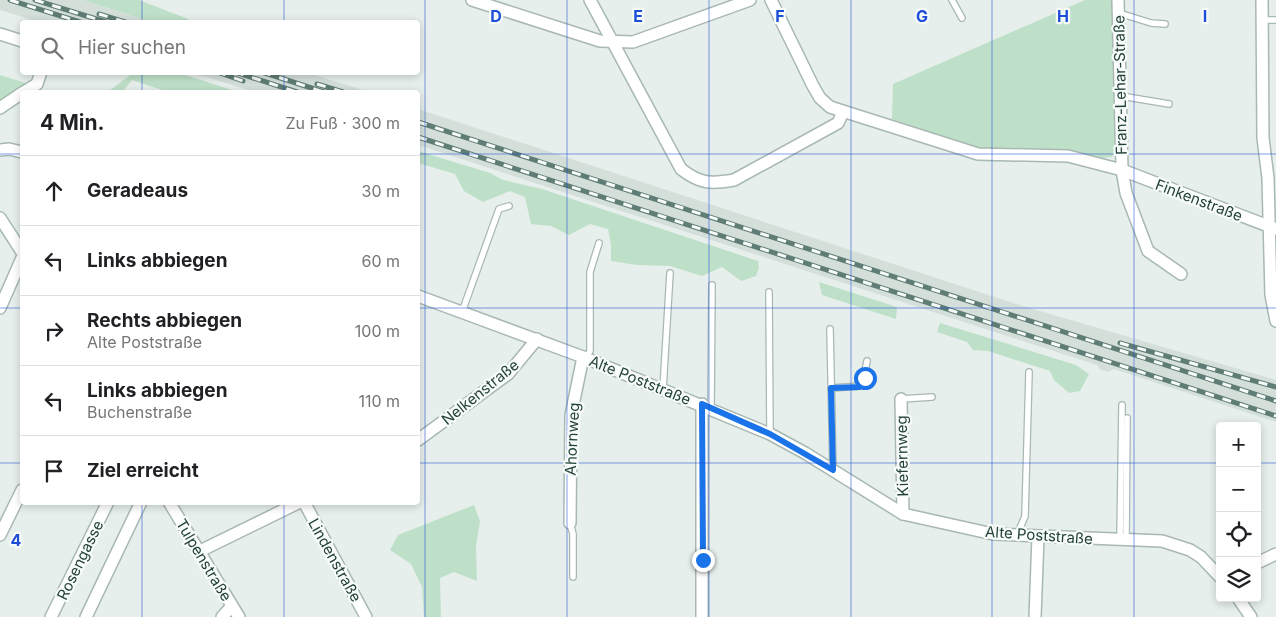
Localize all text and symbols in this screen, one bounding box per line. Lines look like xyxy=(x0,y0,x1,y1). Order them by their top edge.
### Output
text: D xyxy=(490,6,502,26)
text: E xyxy=(633,6,643,26)
text: F xyxy=(775,6,785,26)
text: G xyxy=(916,6,928,26)
text: H xyxy=(1057,6,1069,26)
text: I xyxy=(1203,6,1207,26)
street label: Franz-Lehar-Straße xyxy=(1109,15,1131,155)
search box xyxy=(20,20,420,75)
icon: search xyxy=(38,34,66,62)
text: Hier suchen xyxy=(78,36,186,59)
text: 4 Min. xyxy=(40,110,105,135)
text: Zu Fuß · 300 m xyxy=(286,113,400,133)
street label: Finkenstraße xyxy=(1153,175,1245,225)
icon: ahead xyxy=(40,177,68,205)
text: Geradeaus xyxy=(87,179,188,202)
text: 30 m xyxy=(362,181,400,201)
icon: left xyxy=(40,247,68,275)
text: Links abbiegen xyxy=(87,249,228,272)
text: 60 m xyxy=(361,251,400,271)
text: Rechts abbiegen xyxy=(87,309,242,332)
icon: right xyxy=(40,317,68,345)
text: 100 m xyxy=(355,321,400,341)
text: Alte Poststraße xyxy=(87,332,202,352)
street label: Alte Poststraße xyxy=(586,351,694,409)
street label: Nelkenstraße xyxy=(437,355,523,429)
route start xyxy=(854,367,877,390)
text: Links abbiegen xyxy=(87,379,228,402)
icon: left xyxy=(40,387,68,415)
text: 110 m xyxy=(358,391,400,411)
text: Buchenstraße xyxy=(87,402,192,422)
street label: Ahornweg xyxy=(561,402,583,476)
street label: Kiefernweg xyxy=(892,415,912,497)
map controls xyxy=(1216,422,1261,602)
button: + xyxy=(1216,422,1261,467)
icon: arrive xyxy=(40,457,68,485)
text: Ziel erreicht xyxy=(87,459,199,482)
button: − xyxy=(1216,467,1261,512)
button: locate xyxy=(1216,512,1261,557)
street label: Tulpenstraße xyxy=(172,515,236,605)
street label: Lindenstraße xyxy=(304,515,366,605)
street label: Rosengasse xyxy=(53,517,107,603)
street label: Alte Poststraße xyxy=(984,522,1094,548)
text: 4 xyxy=(11,530,22,550)
route end xyxy=(692,549,715,572)
button: layers xyxy=(1216,557,1261,602)

